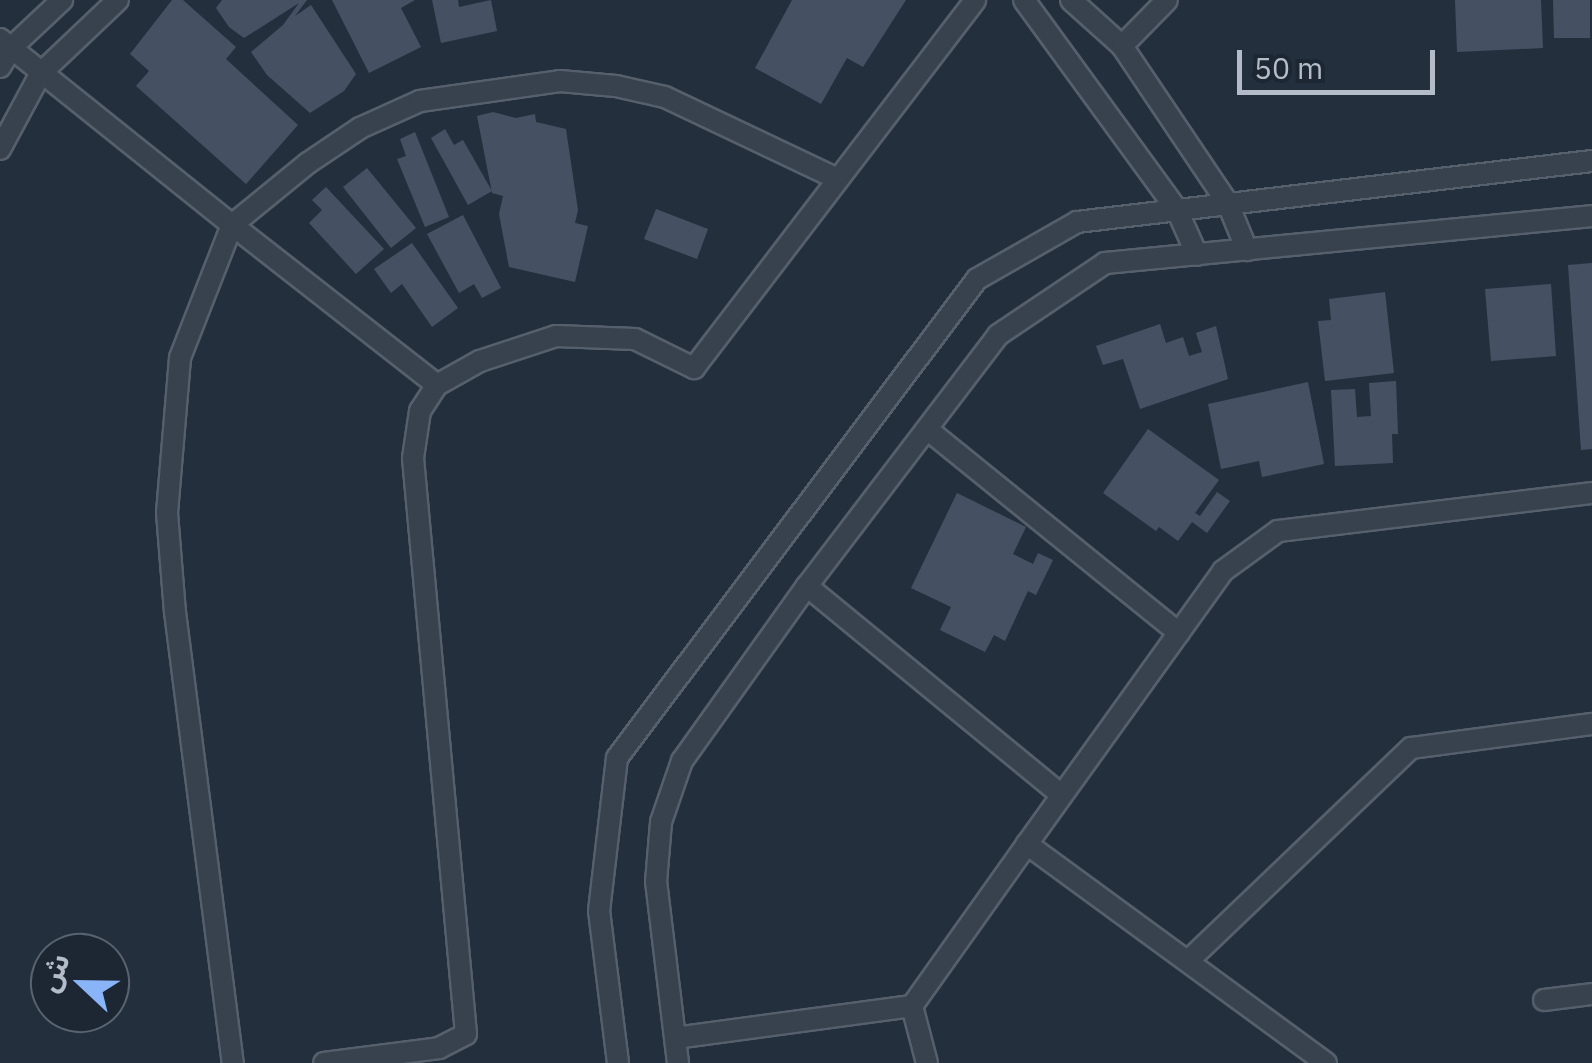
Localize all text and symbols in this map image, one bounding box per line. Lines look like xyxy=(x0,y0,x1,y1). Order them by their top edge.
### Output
scale bar xyxy=(1242,30,1440,92)
text: 50 m xyxy=(1254,48,1323,87)
north arrow xyxy=(30,933,130,1033)
text: ش xyxy=(29,948,78,997)

